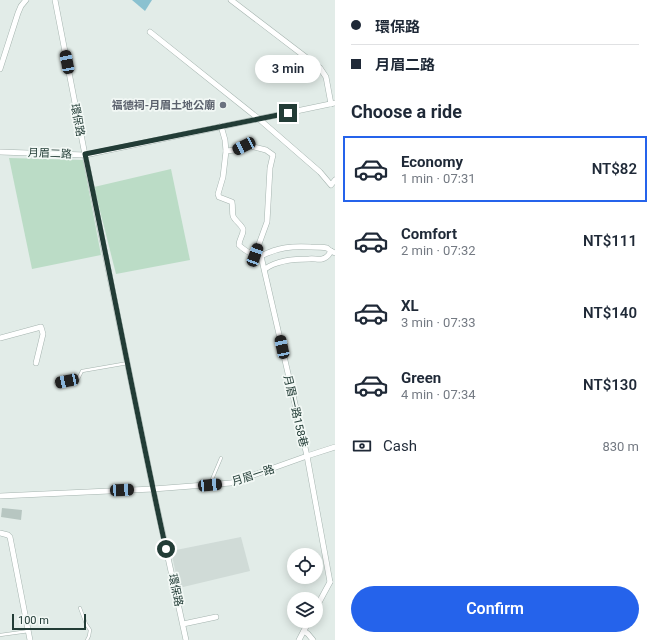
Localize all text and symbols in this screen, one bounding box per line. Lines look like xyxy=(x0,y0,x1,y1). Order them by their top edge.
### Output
text: 環保路 xyxy=(375,18,420,36)
car xyxy=(59,49,75,75)
callout: 3 min xyxy=(255,55,321,83)
text: 月眉二路 xyxy=(375,56,435,74)
text: 3 min xyxy=(272,61,304,76)
place label: 福德祠-月眉土地公廟 xyxy=(112,99,215,112)
marker: 福德祠-月眉土地公廟 xyxy=(218,100,228,110)
text: Choose a ride xyxy=(351,101,462,122)
street label: 環保路 xyxy=(68,103,87,138)
route end xyxy=(279,104,297,122)
car xyxy=(231,135,257,157)
street label: 月眉二路 xyxy=(28,146,72,161)
icon: car xyxy=(353,151,389,187)
text: Economy xyxy=(401,153,463,171)
text: NT$82 xyxy=(592,160,637,178)
text: 1 min · 07:31 xyxy=(401,171,476,186)
icon: car xyxy=(353,223,389,259)
text: Comfort xyxy=(401,225,457,243)
text: NT$111 xyxy=(583,232,637,250)
car xyxy=(245,242,265,268)
text: 2 min · 07:32 xyxy=(401,243,476,258)
icon: car xyxy=(353,295,389,331)
text: XL xyxy=(401,297,419,315)
text: NT$140 xyxy=(583,304,637,322)
text: 3 min · 07:33 xyxy=(401,315,476,330)
car xyxy=(274,334,290,360)
icon: car xyxy=(353,367,389,403)
text: Green xyxy=(401,369,441,387)
car xyxy=(54,373,80,389)
street label: 月眉一路158巷 xyxy=(281,374,310,448)
text: NT$130 xyxy=(583,376,637,394)
text: 4 min · 07:34 xyxy=(401,387,476,402)
icon: cash xyxy=(351,435,373,457)
text: Cash xyxy=(383,437,417,455)
text: 830 m xyxy=(602,439,639,454)
street label: 月眉一路 xyxy=(230,462,276,488)
car xyxy=(198,478,222,492)
car xyxy=(110,483,134,497)
route start xyxy=(157,540,175,558)
map controls xyxy=(287,548,323,628)
button: locate xyxy=(287,548,323,584)
street label: 環保路 xyxy=(166,573,185,608)
button: Confirm xyxy=(351,586,639,632)
button: layers xyxy=(287,592,323,628)
scale bar xyxy=(12,612,86,631)
text: 100 m xyxy=(18,614,49,627)

